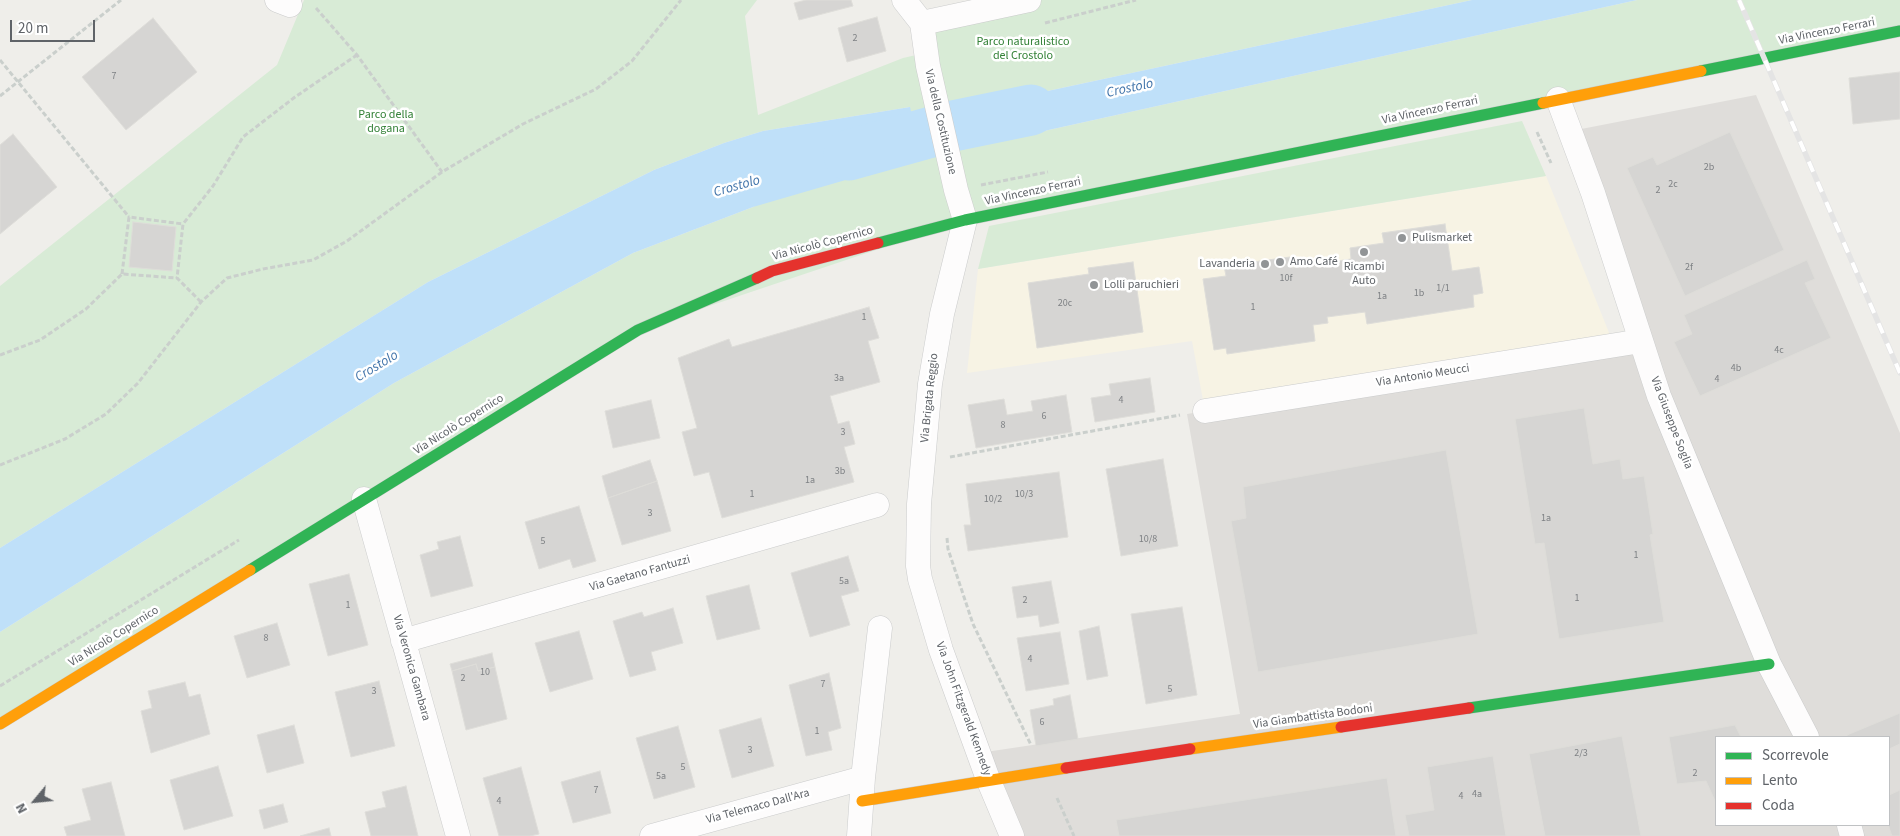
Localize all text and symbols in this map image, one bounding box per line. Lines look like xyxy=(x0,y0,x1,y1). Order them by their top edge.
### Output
scale bar xyxy=(12,10,98,42)
street label: Via Vincenzo Ferrari xyxy=(1778,16,1876,48)
text: 20 m xyxy=(18,18,48,39)
house number: 2 xyxy=(853,33,857,45)
park label: Parco naturalistico del Crostolo xyxy=(977,35,1069,63)
street label: Via della Costituzione xyxy=(921,68,959,176)
house number: 7 xyxy=(112,71,116,83)
water label: Crostolo xyxy=(1105,76,1155,102)
street label: Via Vincenzo Ferrari xyxy=(1381,94,1479,128)
park label: Parco della dogana xyxy=(358,108,414,136)
house number: 2b xyxy=(1704,162,1714,174)
water label: Crostolo xyxy=(712,172,762,202)
street label: Via Vincenzo Ferrari xyxy=(984,175,1082,209)
house number: 2c xyxy=(1668,179,1678,191)
house number: 2 xyxy=(1656,185,1660,197)
street label: Via Nicolò Copernico xyxy=(771,224,875,264)
place label: Pulismarket xyxy=(1412,231,1472,245)
marker: Pulismarket xyxy=(1396,232,1408,244)
marker: Ricambi Auto xyxy=(1358,246,1370,258)
place label: Amo Café xyxy=(1290,255,1338,269)
marker: Amo Café xyxy=(1274,256,1286,268)
place label: Lavanderia xyxy=(1199,257,1255,271)
marker: Lavanderia xyxy=(1259,258,1271,270)
place label: Ricambi Auto xyxy=(1344,260,1384,288)
house number: 2f xyxy=(1685,262,1693,274)
house number: 10f xyxy=(1280,273,1292,285)
place label: Lolli paruchieri xyxy=(1104,278,1179,292)
marker: Lolli paruchieri xyxy=(1088,279,1100,291)
house number: 1/1 xyxy=(1436,283,1450,295)
house number: 1b xyxy=(1414,288,1424,300)
house number: 1a xyxy=(1377,291,1387,303)
house number: 20c xyxy=(1058,298,1072,310)
house number: 1 xyxy=(1251,302,1255,314)
house number: 1 xyxy=(862,312,866,324)
house number: 4c xyxy=(1774,345,1784,357)
water label: Crostolo xyxy=(352,348,402,386)
street label: Via Brigata Reggio xyxy=(918,353,942,443)
street label: Via Antonio Meucci xyxy=(1375,362,1471,390)
house number: 4b xyxy=(1731,363,1741,375)
house number: 3a xyxy=(834,373,844,385)
house number: 4 xyxy=(1715,374,1719,386)
street label: Via Giuseppe Soglia xyxy=(1647,375,1695,471)
street label: Via Nicolò Copernico xyxy=(411,392,507,458)
house number: 4 xyxy=(1119,395,1123,407)
house number: 6 xyxy=(1042,411,1046,423)
house number: 8 xyxy=(1001,420,1005,432)
house number: 3 xyxy=(841,427,845,439)
house number: 3b xyxy=(835,466,845,478)
house number: 1a xyxy=(805,475,815,487)
house number: 1 xyxy=(750,489,754,501)
house number: 10/3 xyxy=(1015,489,1033,501)
house number: 10/2 xyxy=(984,494,1002,506)
house number: 3 xyxy=(648,508,652,520)
house number: 1a xyxy=(1541,513,1551,525)
house number: 10/8 xyxy=(1139,534,1157,546)
house number: 5 xyxy=(541,536,545,548)
house number: 1 xyxy=(1634,550,1638,562)
street label: Via Gaetano Fantuzzi xyxy=(588,553,692,595)
house number: 5a xyxy=(839,576,849,588)
house number: 1 xyxy=(1575,593,1579,605)
house number: 2 xyxy=(1023,595,1027,607)
house number: 1 xyxy=(346,600,350,612)
street label: Via Nicolò Copernico xyxy=(66,604,162,670)
street label: Via Veronica Gambara xyxy=(389,614,433,722)
house number: 8 xyxy=(264,633,268,645)
street label: Via John Fitzgerald Kennedy xyxy=(932,640,994,778)
house number: 4 xyxy=(1028,654,1032,666)
house number: 10 xyxy=(480,667,490,679)
house number: 2 xyxy=(461,673,465,685)
house number: 7 xyxy=(821,679,825,691)
house number: 5 xyxy=(1168,684,1172,696)
house number: 3 xyxy=(372,686,376,698)
street label: Via Giambattista Bodoni xyxy=(1252,701,1374,733)
house number: 6 xyxy=(1040,717,1044,729)
house number: 1 xyxy=(815,726,819,738)
legend xyxy=(1715,736,1890,826)
house number: 3 xyxy=(748,745,752,757)
text: Scorrevole xyxy=(1762,745,1829,766)
house number: 2/3 xyxy=(1574,748,1588,760)
house number: 5 xyxy=(681,762,685,774)
house number: 2 xyxy=(1693,768,1697,780)
text: Lento xyxy=(1762,770,1798,791)
house number: 5a xyxy=(656,771,666,783)
north arrow xyxy=(10,776,60,826)
house number: 7 xyxy=(594,785,598,797)
street label: Via Telemaco Dall'Ara xyxy=(705,786,811,828)
house number: 4a xyxy=(1472,789,1482,801)
house number: 4 xyxy=(1459,791,1463,803)
text: Coda xyxy=(1762,795,1795,816)
house number: 4 xyxy=(497,796,501,808)
text: N xyxy=(11,799,33,817)

